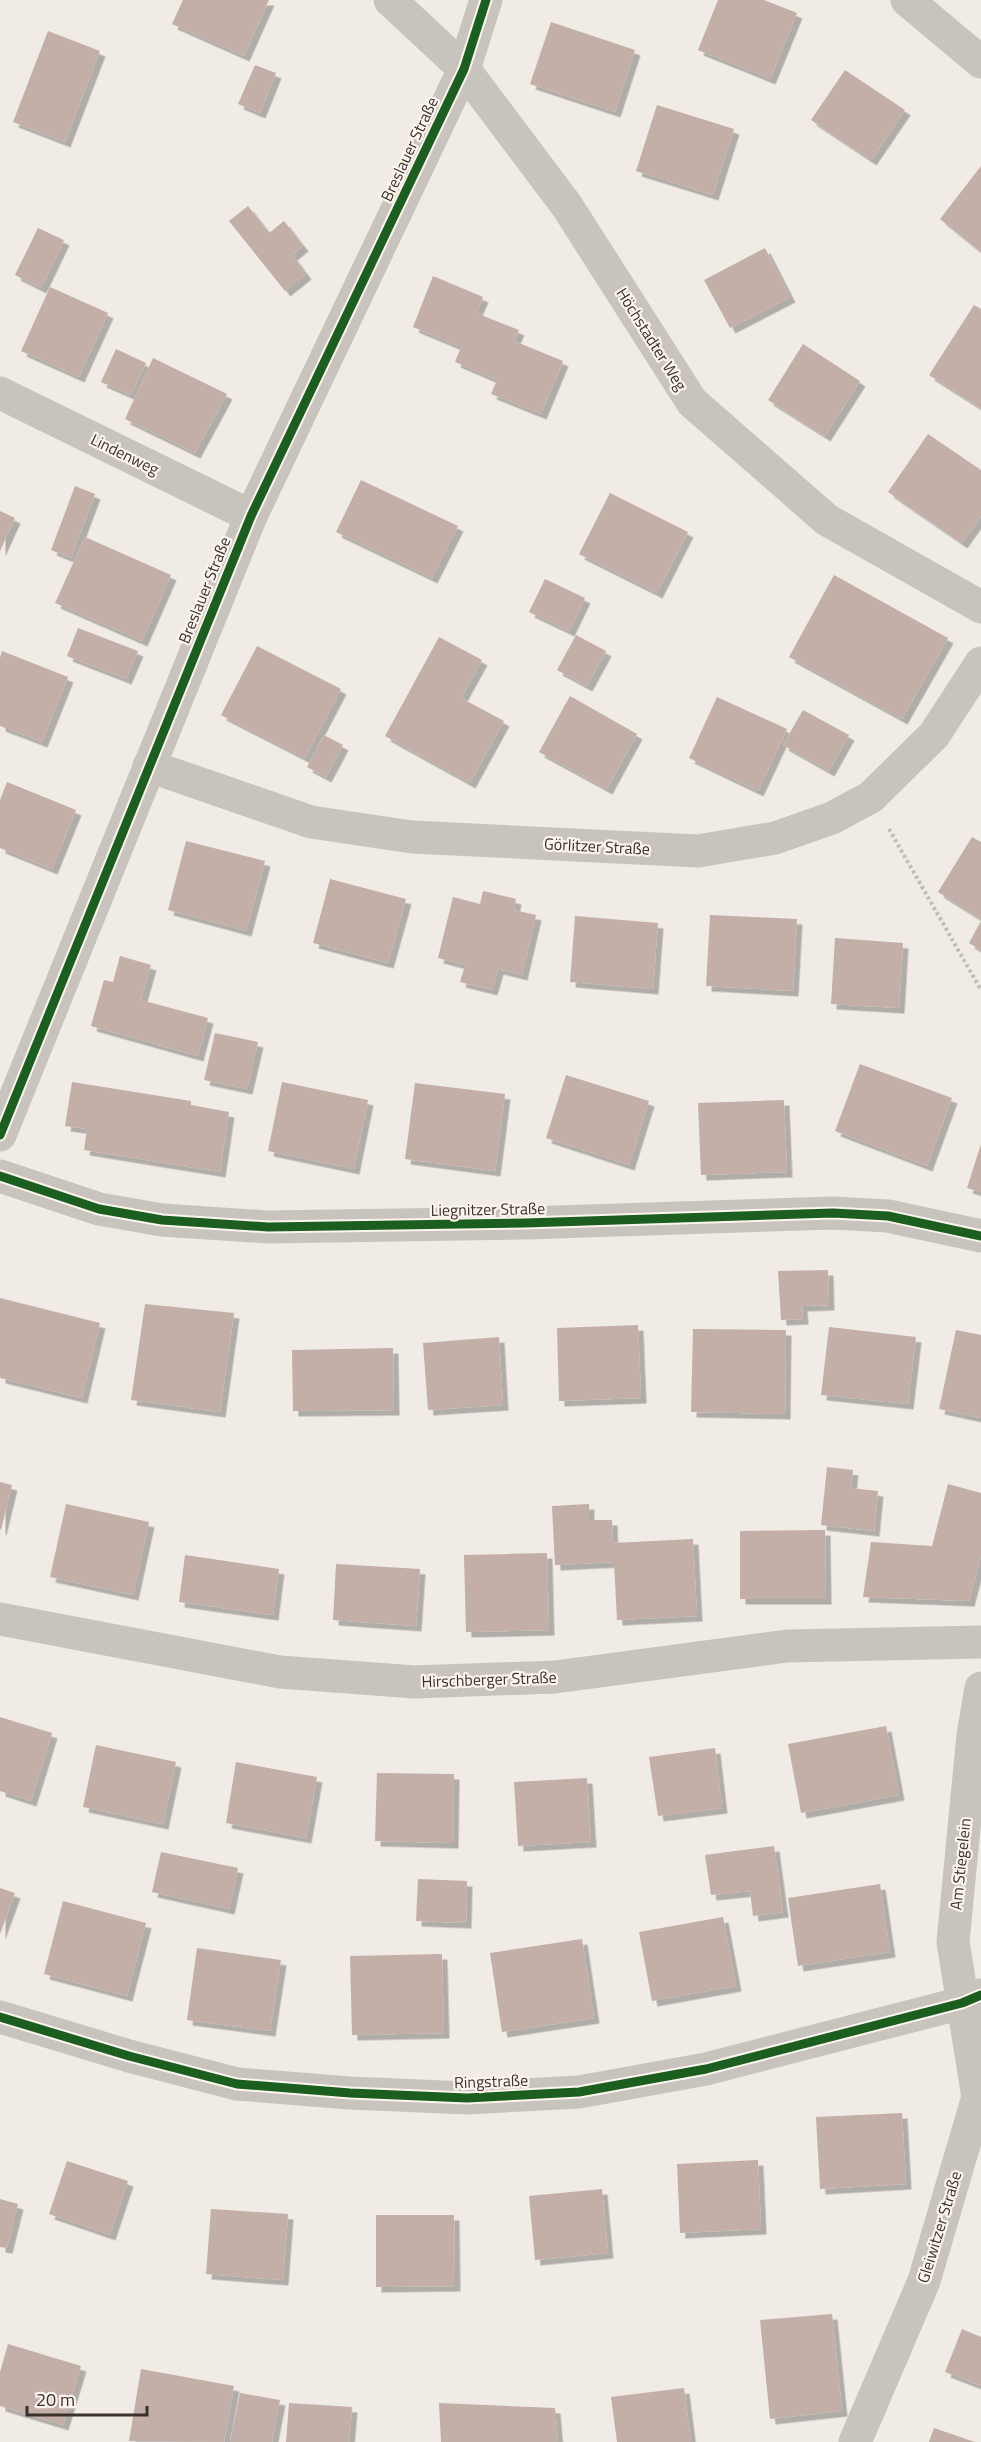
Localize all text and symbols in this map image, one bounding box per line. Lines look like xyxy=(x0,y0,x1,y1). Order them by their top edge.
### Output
street label: Breslauer Straße xyxy=(374,93,444,205)
street label: Höchstadter Weg xyxy=(611,283,693,395)
street label: Lindenweg xyxy=(87,427,163,481)
street label: Breslauer Straße xyxy=(172,533,236,647)
street label: Görlitzer Straße xyxy=(543,831,651,861)
street label: Liegnitzer Straße xyxy=(431,1196,545,1222)
street label: Hirschberger Straße xyxy=(421,1665,557,1693)
street label: Am Stiegelein xyxy=(943,1817,977,1911)
street label: Ringstraße xyxy=(454,2068,528,2094)
street label: Gleiwitzer Straße xyxy=(911,2168,967,2286)
scale bar xyxy=(27,2379,147,2417)
text: 20 m xyxy=(36,2386,75,2413)

